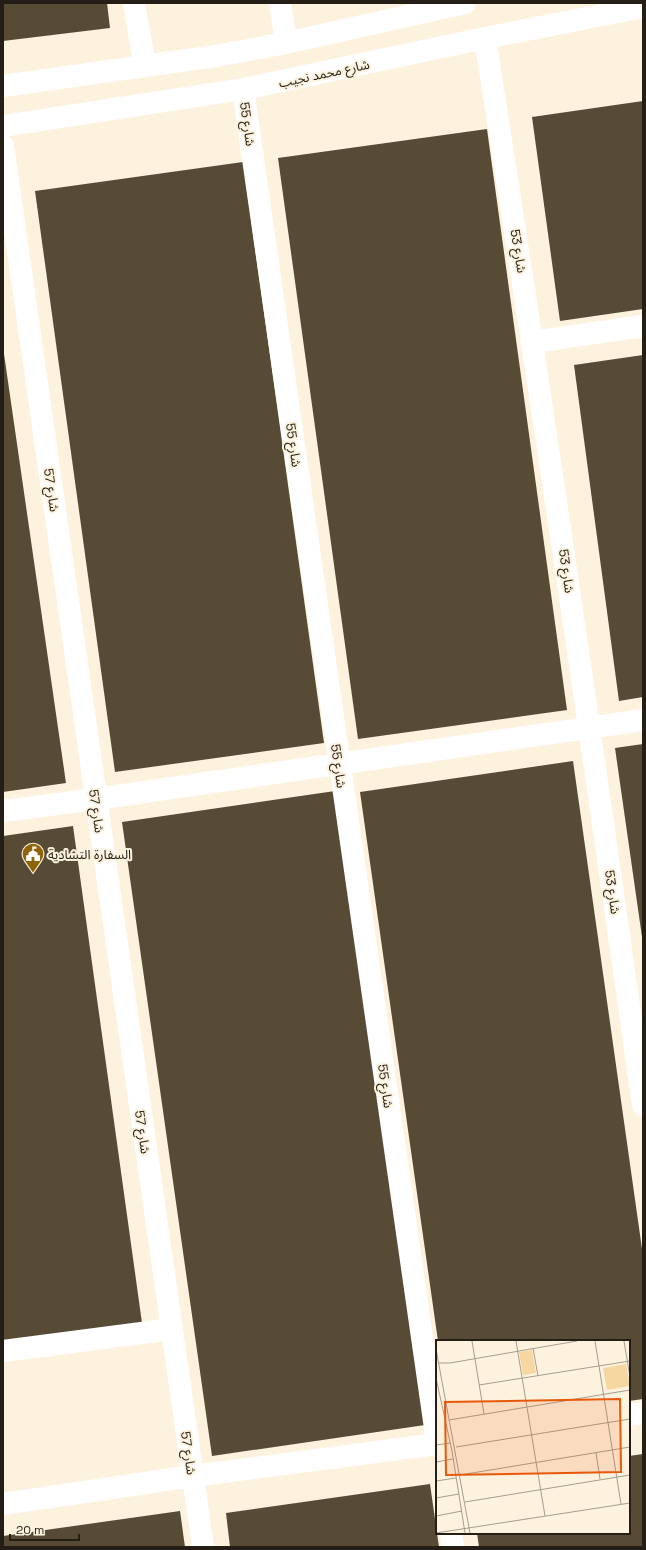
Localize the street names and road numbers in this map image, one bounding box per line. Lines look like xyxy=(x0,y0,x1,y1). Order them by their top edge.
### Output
street label: شارع محمد نجيب xyxy=(277,56,371,93)
street label: شارع 55 xyxy=(234,101,259,147)
street label: شارع 53 xyxy=(505,228,530,275)
street label: شارع 55 xyxy=(280,422,305,468)
street label: شارع 57 xyxy=(38,467,63,513)
street label: شارع 53 xyxy=(553,548,578,594)
street label: شارع 55 xyxy=(325,743,350,789)
street label: شارع 57 xyxy=(83,788,108,834)
street label: شارع 53 xyxy=(599,869,624,915)
street label: شارع 55 xyxy=(372,1063,397,1109)
street label: شارع 57 xyxy=(129,1109,154,1155)
street label: شارع 57 xyxy=(175,1430,200,1476)

